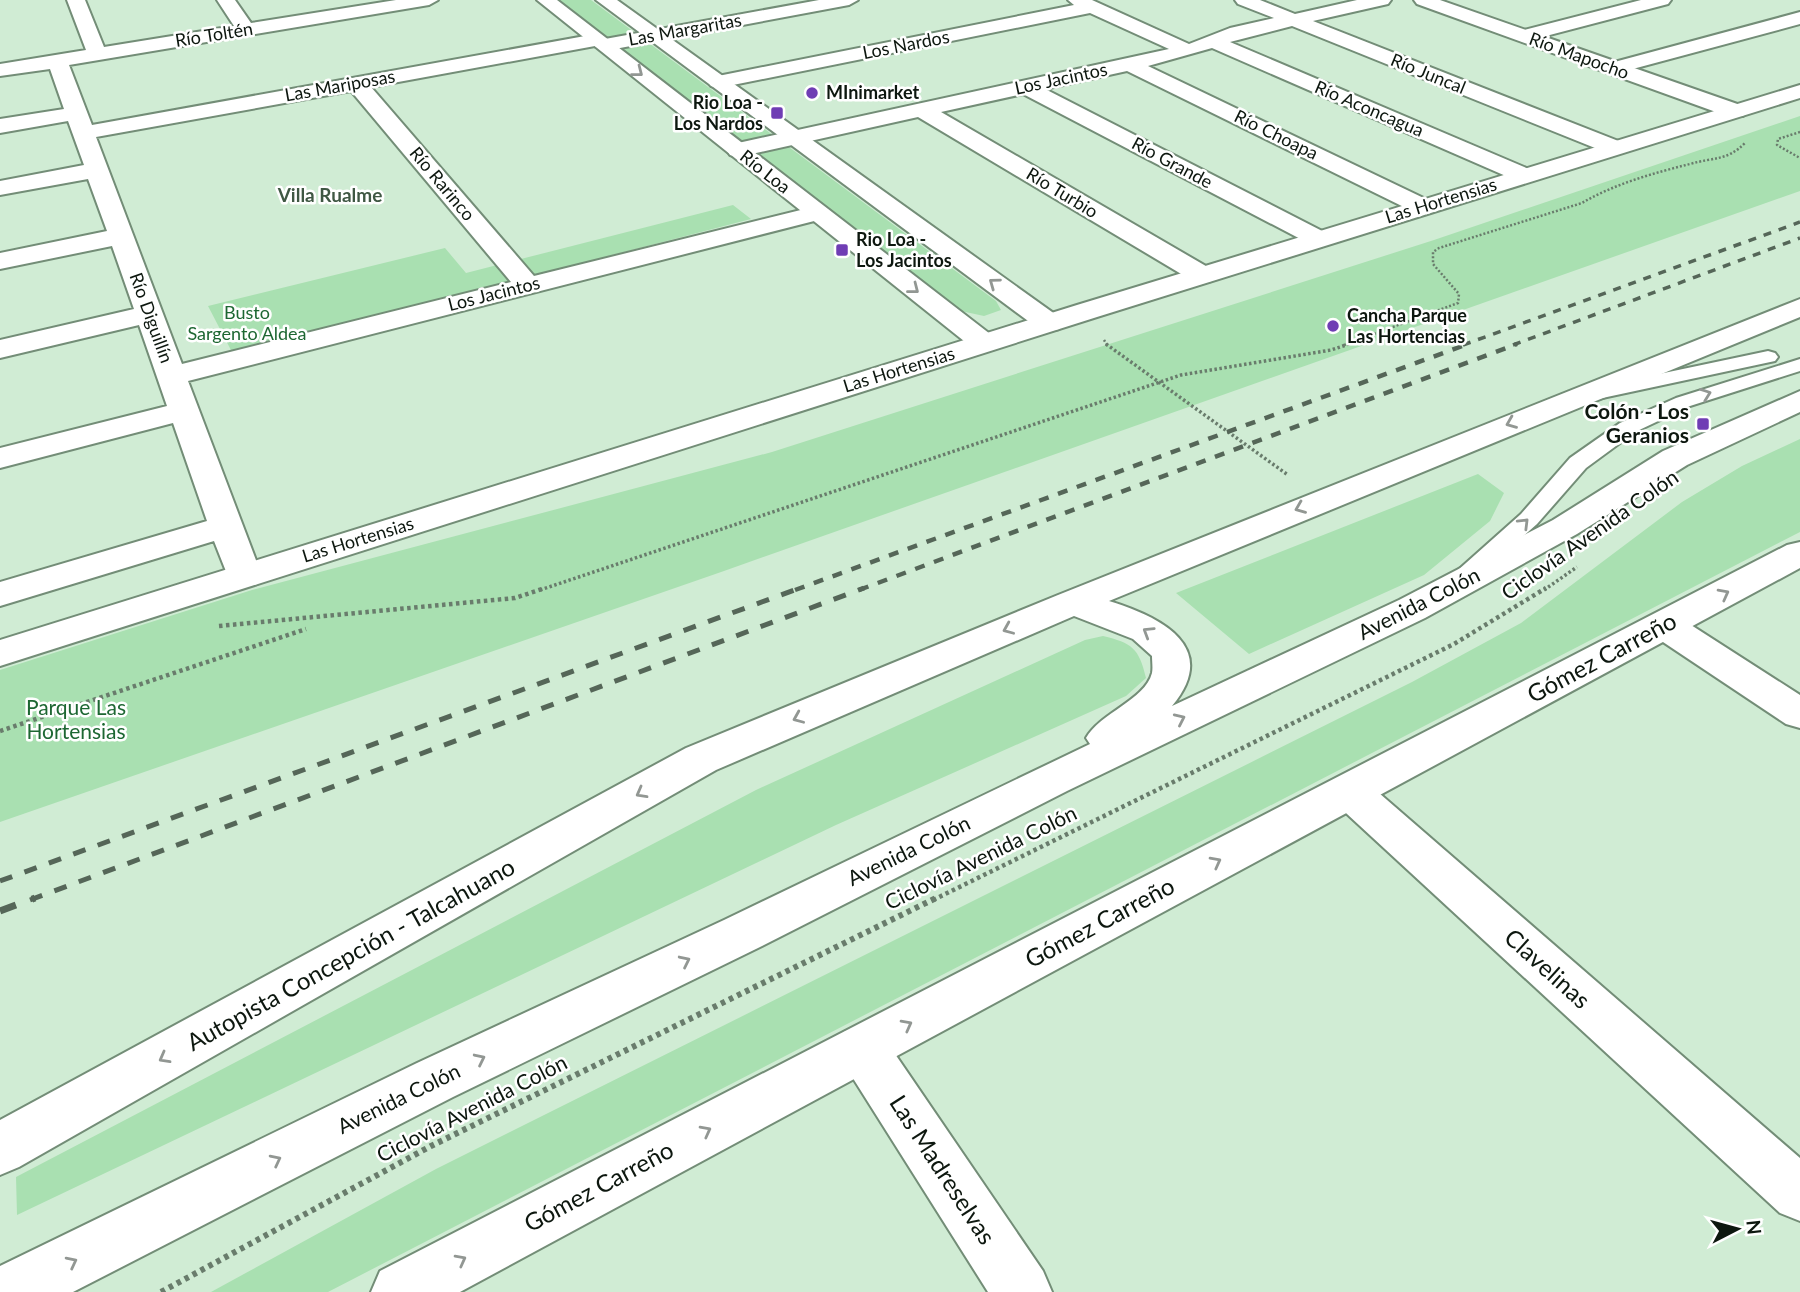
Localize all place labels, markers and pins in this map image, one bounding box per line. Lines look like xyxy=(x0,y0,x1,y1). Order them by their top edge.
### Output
place label: MInimarket xyxy=(826,81,920,103)
marker: MInimarket xyxy=(804,85,820,101)
place label: Rio Loa - Los Nardos xyxy=(674,91,763,134)
marker: Rio Loa - Los Nardos xyxy=(769,105,785,121)
place label: Rio Loa - Los Jacintos xyxy=(856,228,952,271)
marker: Rio Loa - Los Jacintos xyxy=(834,242,850,258)
place label: Cancha Parque Las Hortencias xyxy=(1347,304,1467,347)
marker: Cancha Parque Las Hortencias xyxy=(1325,318,1341,334)
place label: Colón - Los Geranios xyxy=(1584,398,1689,447)
marker: Colón - Los Geranios xyxy=(1695,416,1711,432)

